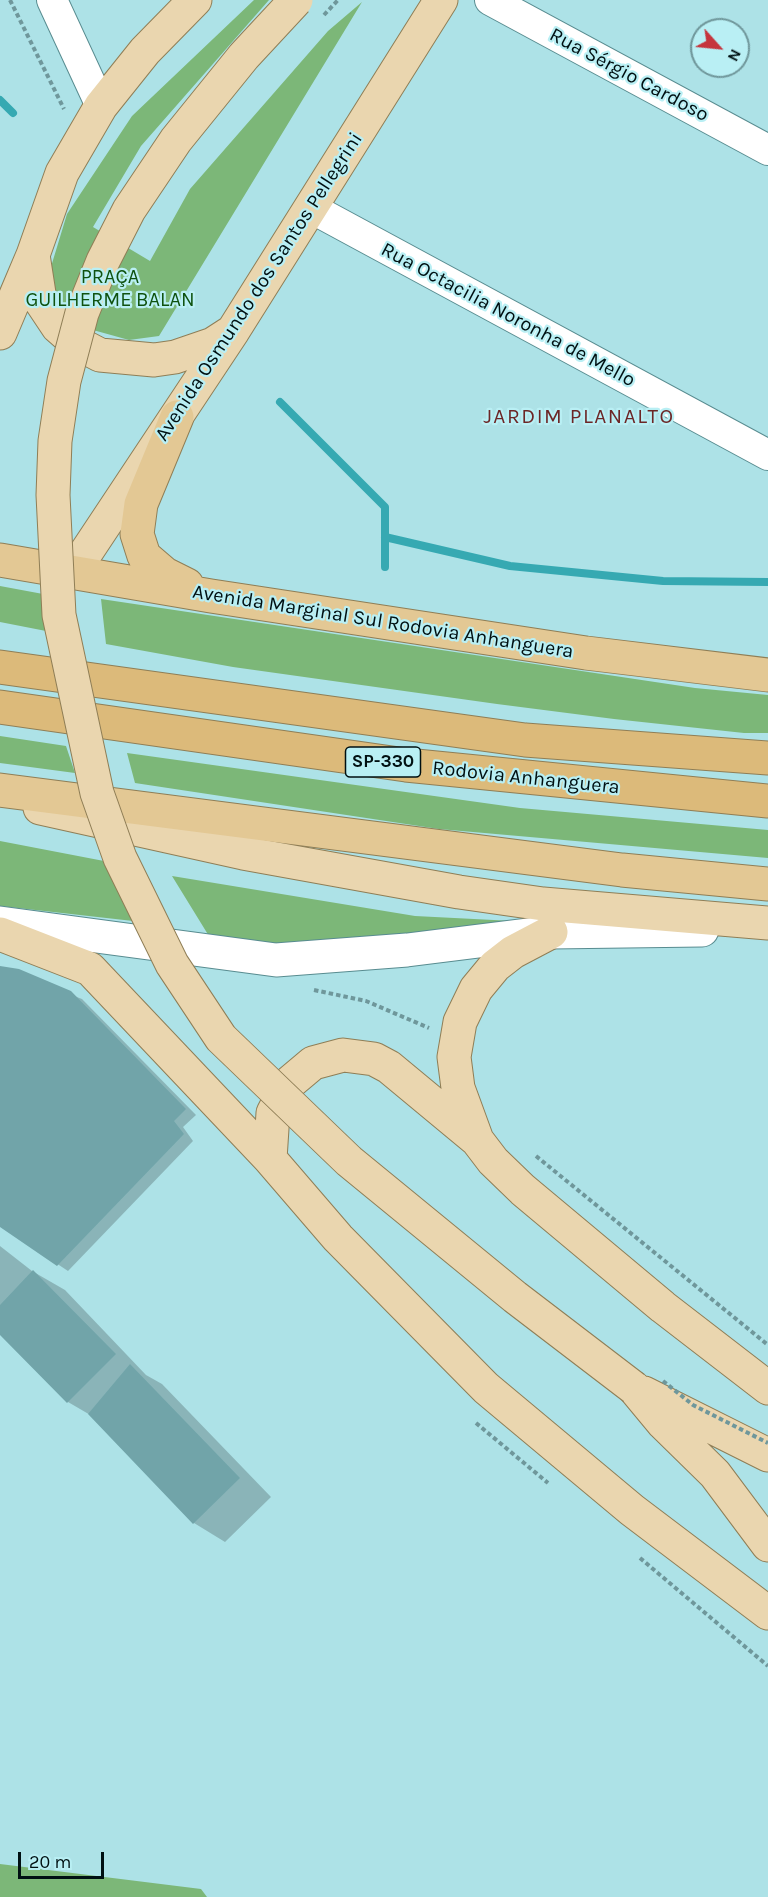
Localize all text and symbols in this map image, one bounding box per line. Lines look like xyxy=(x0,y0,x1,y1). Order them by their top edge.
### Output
north arrow xyxy=(690,18,750,78)
street label: Rua Sérgio Cardoso xyxy=(545,23,713,127)
text: N xyxy=(724,46,746,65)
street label: Avenida Osmundo dos Santos Pellegrini xyxy=(150,128,368,446)
street label: Rua Octacilia Noronha de Mello xyxy=(377,238,639,392)
park label: PRAÇA GUILHERME BALAN xyxy=(25,265,195,312)
district label: JARDIM PLANALTO xyxy=(483,404,675,430)
street label: Avenida Marginal Sul Rodovia Anhanguera xyxy=(191,580,575,664)
road number: SP-330 xyxy=(346,747,421,777)
street label: Rodovia Anhanguera xyxy=(431,756,621,800)
scale bar xyxy=(21,1840,106,1878)
text: 20 m xyxy=(29,1851,71,1873)

